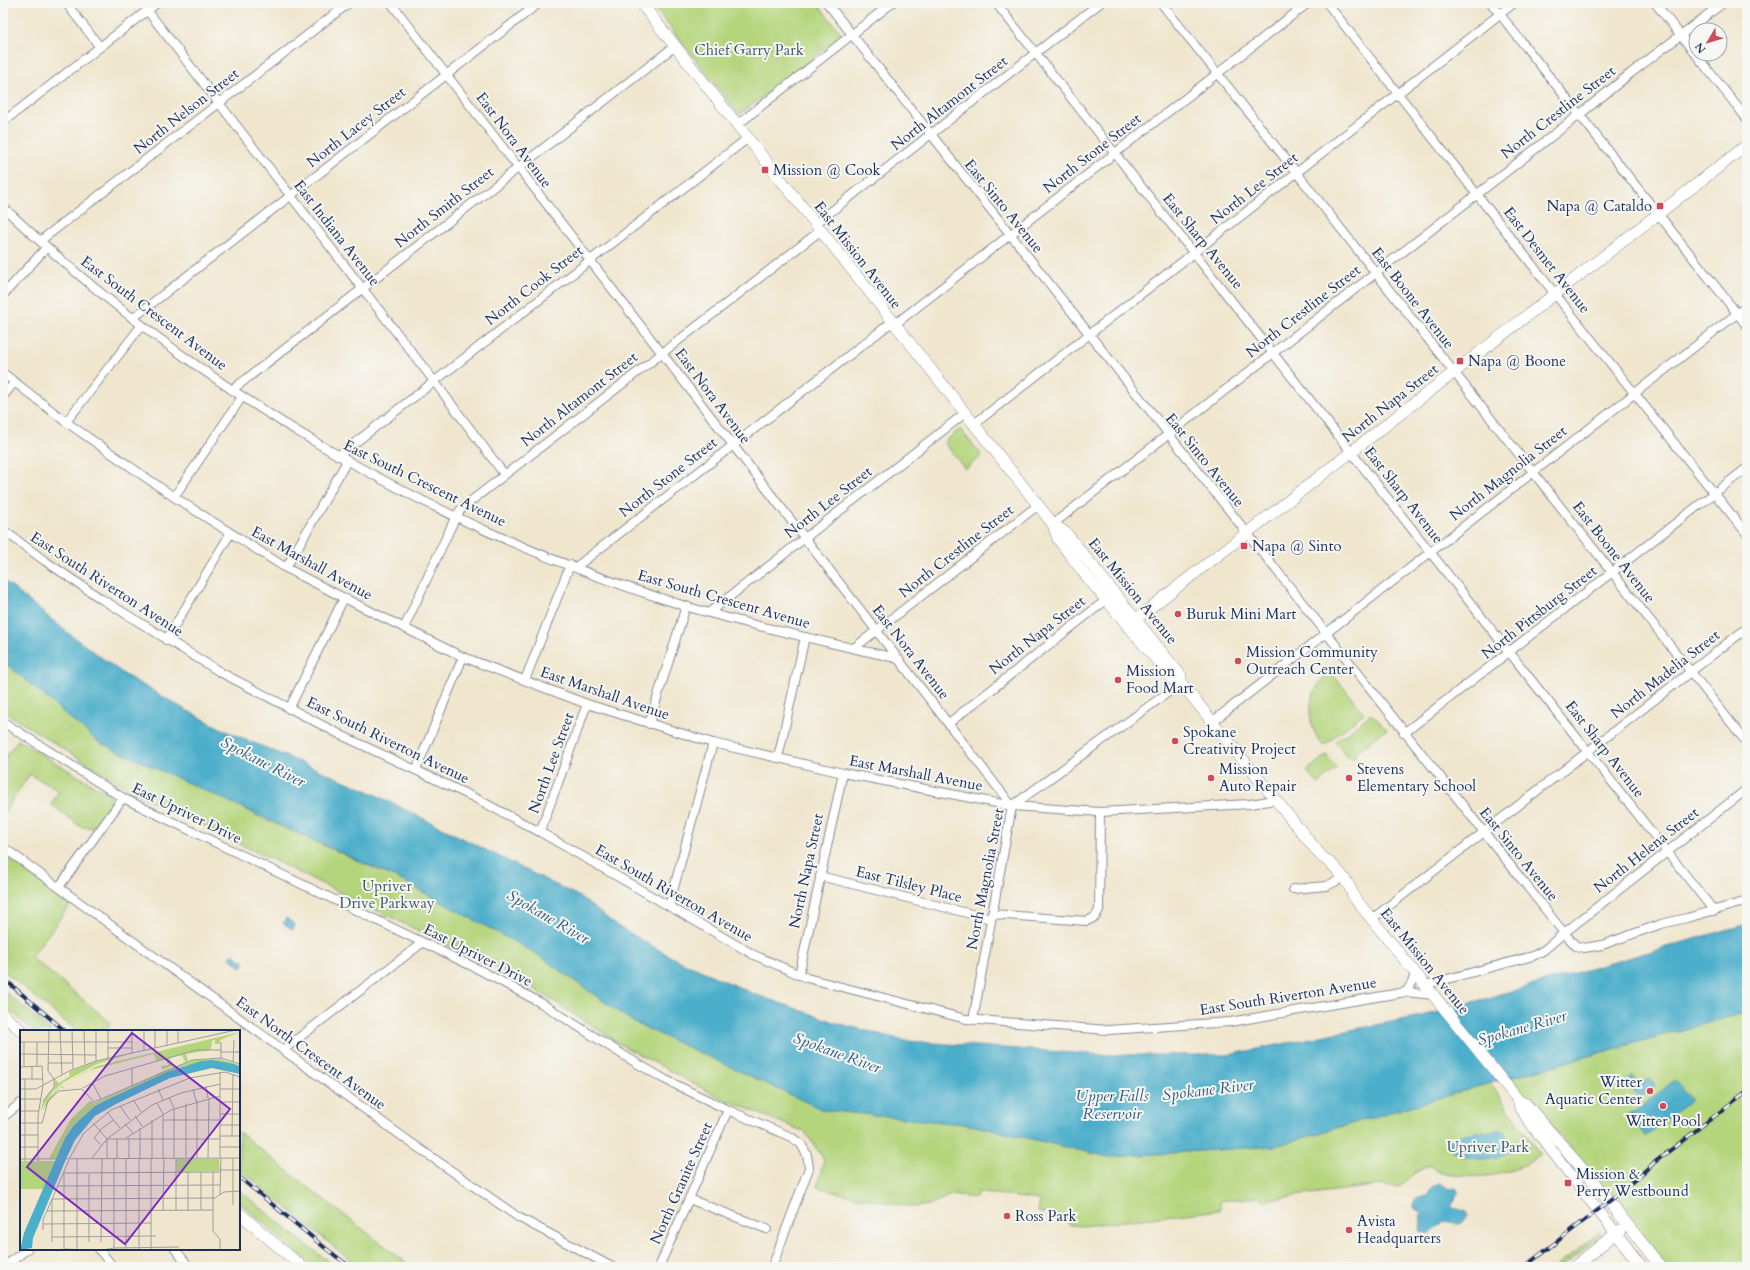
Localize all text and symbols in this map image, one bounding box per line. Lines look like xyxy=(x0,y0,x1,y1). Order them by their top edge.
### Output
north arrow xyxy=(1688,22,1728,62)
text: N xyxy=(1691,39,1709,56)
park label: Chief Garry Park xyxy=(694,40,804,60)
street label: North Altamont Street xyxy=(886,51,1012,155)
street label: North Crestline Street xyxy=(1497,61,1620,163)
street label: North Nelson Street xyxy=(129,63,243,158)
street label: North Lacey Street xyxy=(302,82,410,172)
street label: East Nora Avenue xyxy=(471,88,557,192)
street label: North Stone Street xyxy=(1039,108,1145,198)
street label: North Lee Street xyxy=(1206,147,1302,229)
street label: East Sinto Avenue xyxy=(960,155,1048,257)
place label: Mission @ Cook xyxy=(773,160,881,180)
street label: North Smith Street xyxy=(390,162,498,252)
marker: Mission @ Cook xyxy=(760,165,770,175)
street label: East Indiana Avenue xyxy=(289,176,385,290)
street label: East Sharp Avenue xyxy=(1158,189,1248,293)
place label: Napa @ Cataldo xyxy=(1547,196,1652,216)
street label: East Mission Avenue xyxy=(810,197,906,313)
marker: Napa @ Cataldo xyxy=(1655,201,1665,211)
street label: East Desmet Avenue xyxy=(1499,202,1595,318)
street label: North Cook Street xyxy=(481,240,587,330)
street label: East Boone Avenue xyxy=(1367,243,1459,353)
street label: East South Crescent Avenue xyxy=(77,251,232,375)
street label: North Crestline Street xyxy=(1242,260,1365,362)
street label: East Nora Avenue xyxy=(670,344,756,448)
street label: North Altamont Street xyxy=(516,347,642,451)
place label: Napa @ Boone xyxy=(1468,351,1566,371)
marker: Napa @ Boone xyxy=(1455,356,1465,366)
street label: North Napa Street xyxy=(1338,359,1443,447)
street label: East Sinto Avenue xyxy=(1161,409,1249,511)
street label: North Magnolia Street xyxy=(1445,421,1571,525)
street label: North Stone Street xyxy=(615,432,721,522)
street label: East South Crescent Avenue xyxy=(340,435,510,531)
street label: East Sharp Avenue xyxy=(1360,442,1448,548)
street label: North Lee Street xyxy=(780,461,876,543)
street label: East Boone Avenue xyxy=(1568,497,1660,607)
street label: North Crestline Street xyxy=(895,500,1018,602)
street label: East Marshall Avenue xyxy=(248,521,376,605)
street label: East South Riverton Avenue xyxy=(27,527,188,641)
street label: East Mission Avenue xyxy=(1084,534,1182,649)
place label: Napa @ Sinto xyxy=(1252,536,1342,556)
marker: Napa @ Sinto xyxy=(1239,541,1249,551)
street label: North Pittsburg Street xyxy=(1477,560,1601,663)
street label: East South Crescent Avenue xyxy=(635,565,813,633)
street label: North Napa Street xyxy=(985,591,1090,679)
street label: East Nora Avenue xyxy=(868,601,954,704)
place label: Buruk Mini Mart xyxy=(1186,604,1296,624)
marker: Buruk Mini Mart xyxy=(1173,609,1183,619)
street label: North Madelia Street xyxy=(1606,625,1724,723)
place label: Mission Community Outreach Center xyxy=(1246,642,1378,679)
marker: Mission Community Outreach Center xyxy=(1233,656,1243,666)
street label: East Marshall Avenue xyxy=(538,661,673,725)
place label: Mission Food Mart xyxy=(1126,661,1194,698)
marker: Mission Food Mart xyxy=(1113,675,1123,685)
street label: East South Riverton Avenue xyxy=(303,692,473,788)
street label: East Sharp Avenue xyxy=(1561,696,1649,802)
street label: North Lee Street xyxy=(523,709,579,816)
place label: Spokane Creativity Project xyxy=(1183,722,1296,759)
water label: Spokane River xyxy=(217,731,310,793)
marker: Spokane Creativity Project xyxy=(1170,736,1180,746)
street label: East Marshall Avenue xyxy=(848,750,985,796)
place label: Mission Auto Repair xyxy=(1219,759,1297,796)
place label: Stevens Elementary School xyxy=(1357,759,1476,796)
marker: Mission Auto Repair xyxy=(1206,773,1216,783)
marker: Stevens Elementary School xyxy=(1344,773,1354,783)
street label: East Upriver Drive xyxy=(129,778,245,848)
street label: North Helena Street xyxy=(1589,802,1703,897)
street label: East Sinto Avenue xyxy=(1475,803,1563,905)
street label: North Magnolia Street xyxy=(961,806,1009,951)
street label: North Napa Street xyxy=(784,811,828,930)
street label: East South Riverton Avenue xyxy=(592,840,757,946)
street label: East Tilsley Place xyxy=(854,861,964,907)
park label: Upriver Drive Parkway xyxy=(339,876,435,913)
water label: Spokane River xyxy=(503,885,594,950)
street label: East Mission Avenue xyxy=(1376,904,1474,1019)
street label: East Upriver Drive xyxy=(420,919,536,991)
street label: East South Riverton Avenue xyxy=(1198,972,1378,1020)
street label: East North Crescent Avenue xyxy=(232,992,390,1114)
water label: Spokane River xyxy=(1475,1005,1570,1051)
water label: Spokane River xyxy=(790,1027,885,1079)
inset map xyxy=(20,1030,240,1250)
place label: Witter Aquatic Center xyxy=(1545,1072,1643,1109)
water label: Spokane River xyxy=(1161,1073,1256,1107)
water label: Upper Falls Reservoir xyxy=(1075,1085,1149,1125)
marker: Witter Aquatic Center xyxy=(1645,1086,1655,1096)
marker: Witter Pool xyxy=(1658,1101,1668,1111)
place label: Witter Pool xyxy=(1624,1111,1701,1131)
street label: North Granite Street xyxy=(645,1119,717,1247)
park label: Upriver Park xyxy=(1447,1137,1529,1157)
place label: Mission & Perry Westbound xyxy=(1576,1164,1689,1201)
marker: Mission & Perry Westbound xyxy=(1563,1178,1573,1188)
place label: Ross Park xyxy=(1015,1206,1076,1226)
marker: Ross Park xyxy=(1002,1211,1012,1221)
place label: Avista Headquarters xyxy=(1357,1211,1441,1248)
marker: Avista Headquarters xyxy=(1344,1225,1354,1235)

